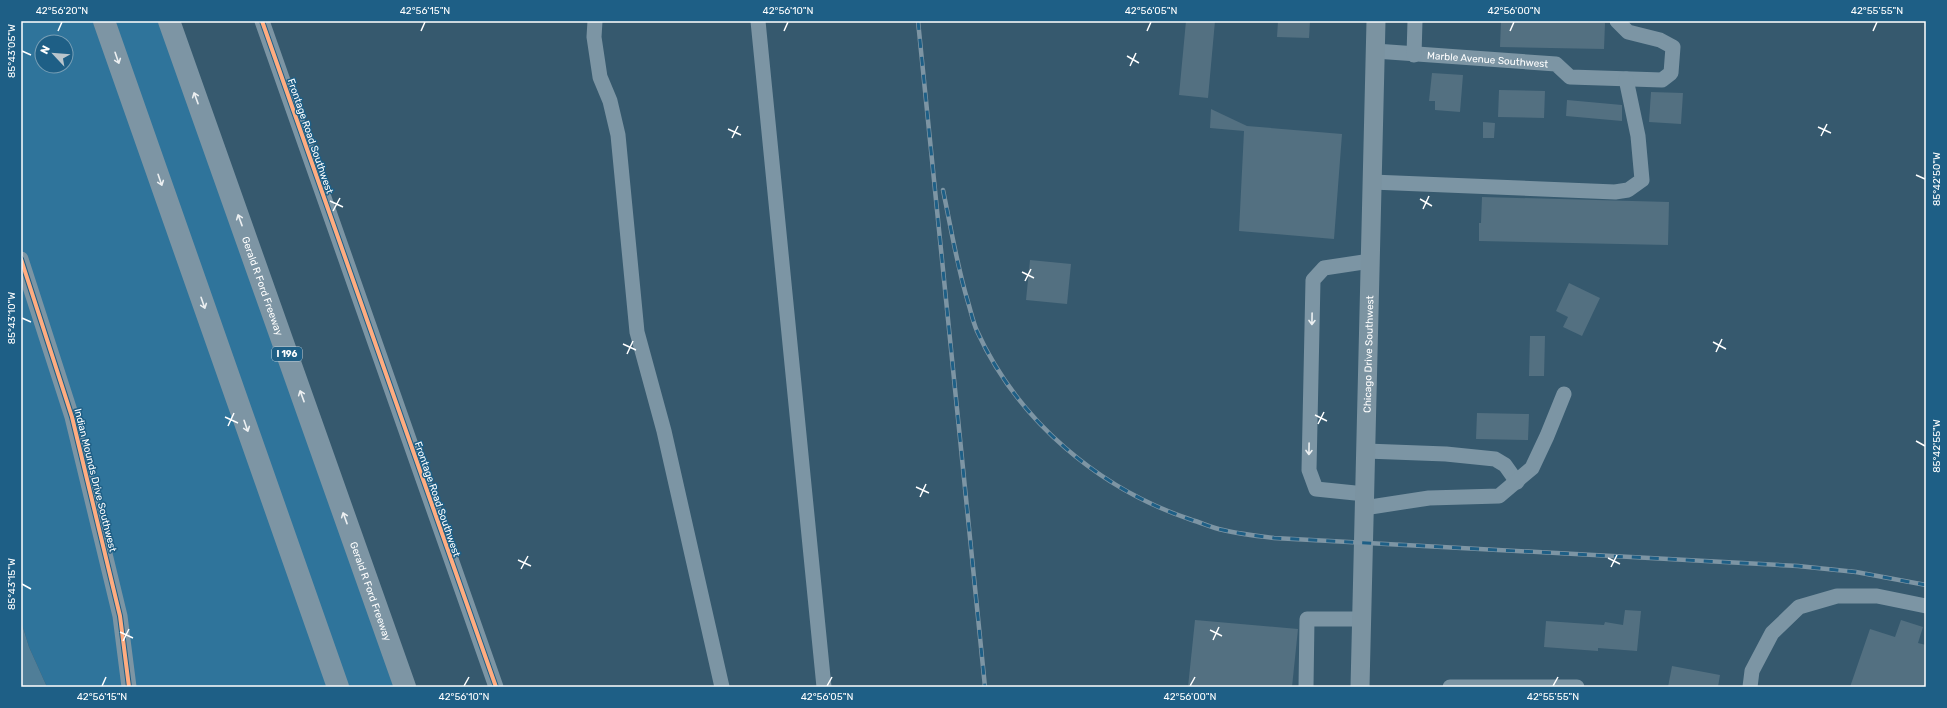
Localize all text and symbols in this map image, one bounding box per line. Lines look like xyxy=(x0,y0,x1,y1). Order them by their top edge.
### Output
text: 42°56'20"N xyxy=(36,5,88,17)
text: 42°56'15"N xyxy=(400,5,450,17)
text: 42°56'10"N xyxy=(762,5,814,17)
text: 42°56'05"N xyxy=(1125,5,1177,17)
text: 42°56'00"N xyxy=(1487,5,1541,17)
text: 42°55'55"N xyxy=(1851,5,1903,17)
text: 85°43'05"W xyxy=(6,24,18,78)
north arrow xyxy=(34,34,74,74)
text: N xyxy=(38,43,53,56)
street label: Marble Avenue Southwest xyxy=(1427,50,1549,70)
one-way arrow xyxy=(113,51,121,63)
street label: Frontage Road Southwest xyxy=(285,77,335,196)
one-way arrow xyxy=(192,92,200,104)
text: 85°42'50"W xyxy=(1931,152,1943,206)
one-way arrow xyxy=(156,174,164,186)
one-way arrow xyxy=(235,215,243,227)
street label: Gerald R Ford Freeway xyxy=(239,235,285,338)
text: 85°43'10"W xyxy=(6,292,18,344)
street label: Chicago Drive Southwest xyxy=(1362,295,1376,413)
one-way arrow xyxy=(199,297,207,309)
one-way arrow xyxy=(1308,312,1316,325)
road number: I 196 xyxy=(272,347,302,361)
one-way arrow xyxy=(297,390,305,402)
street label: Indian Mounds Drive Southwest xyxy=(71,407,119,553)
one-way arrow xyxy=(243,419,250,432)
text: 85°42'55"W xyxy=(1931,419,1943,473)
street label: Frontage Road Southwest xyxy=(412,440,462,559)
one-way arrow xyxy=(1305,442,1313,455)
one-way arrow xyxy=(341,513,349,525)
street label: Gerald R Ford Freeway xyxy=(347,540,393,643)
text: 85°43'15"W xyxy=(6,558,18,610)
text: 42°56'15"N xyxy=(77,691,127,703)
text: 42°56'10"N xyxy=(438,691,490,703)
text: 42°56'05"N xyxy=(801,691,853,703)
text: 42°56'00"N xyxy=(1163,691,1217,703)
text: 42°55'55"N xyxy=(1527,691,1579,703)

